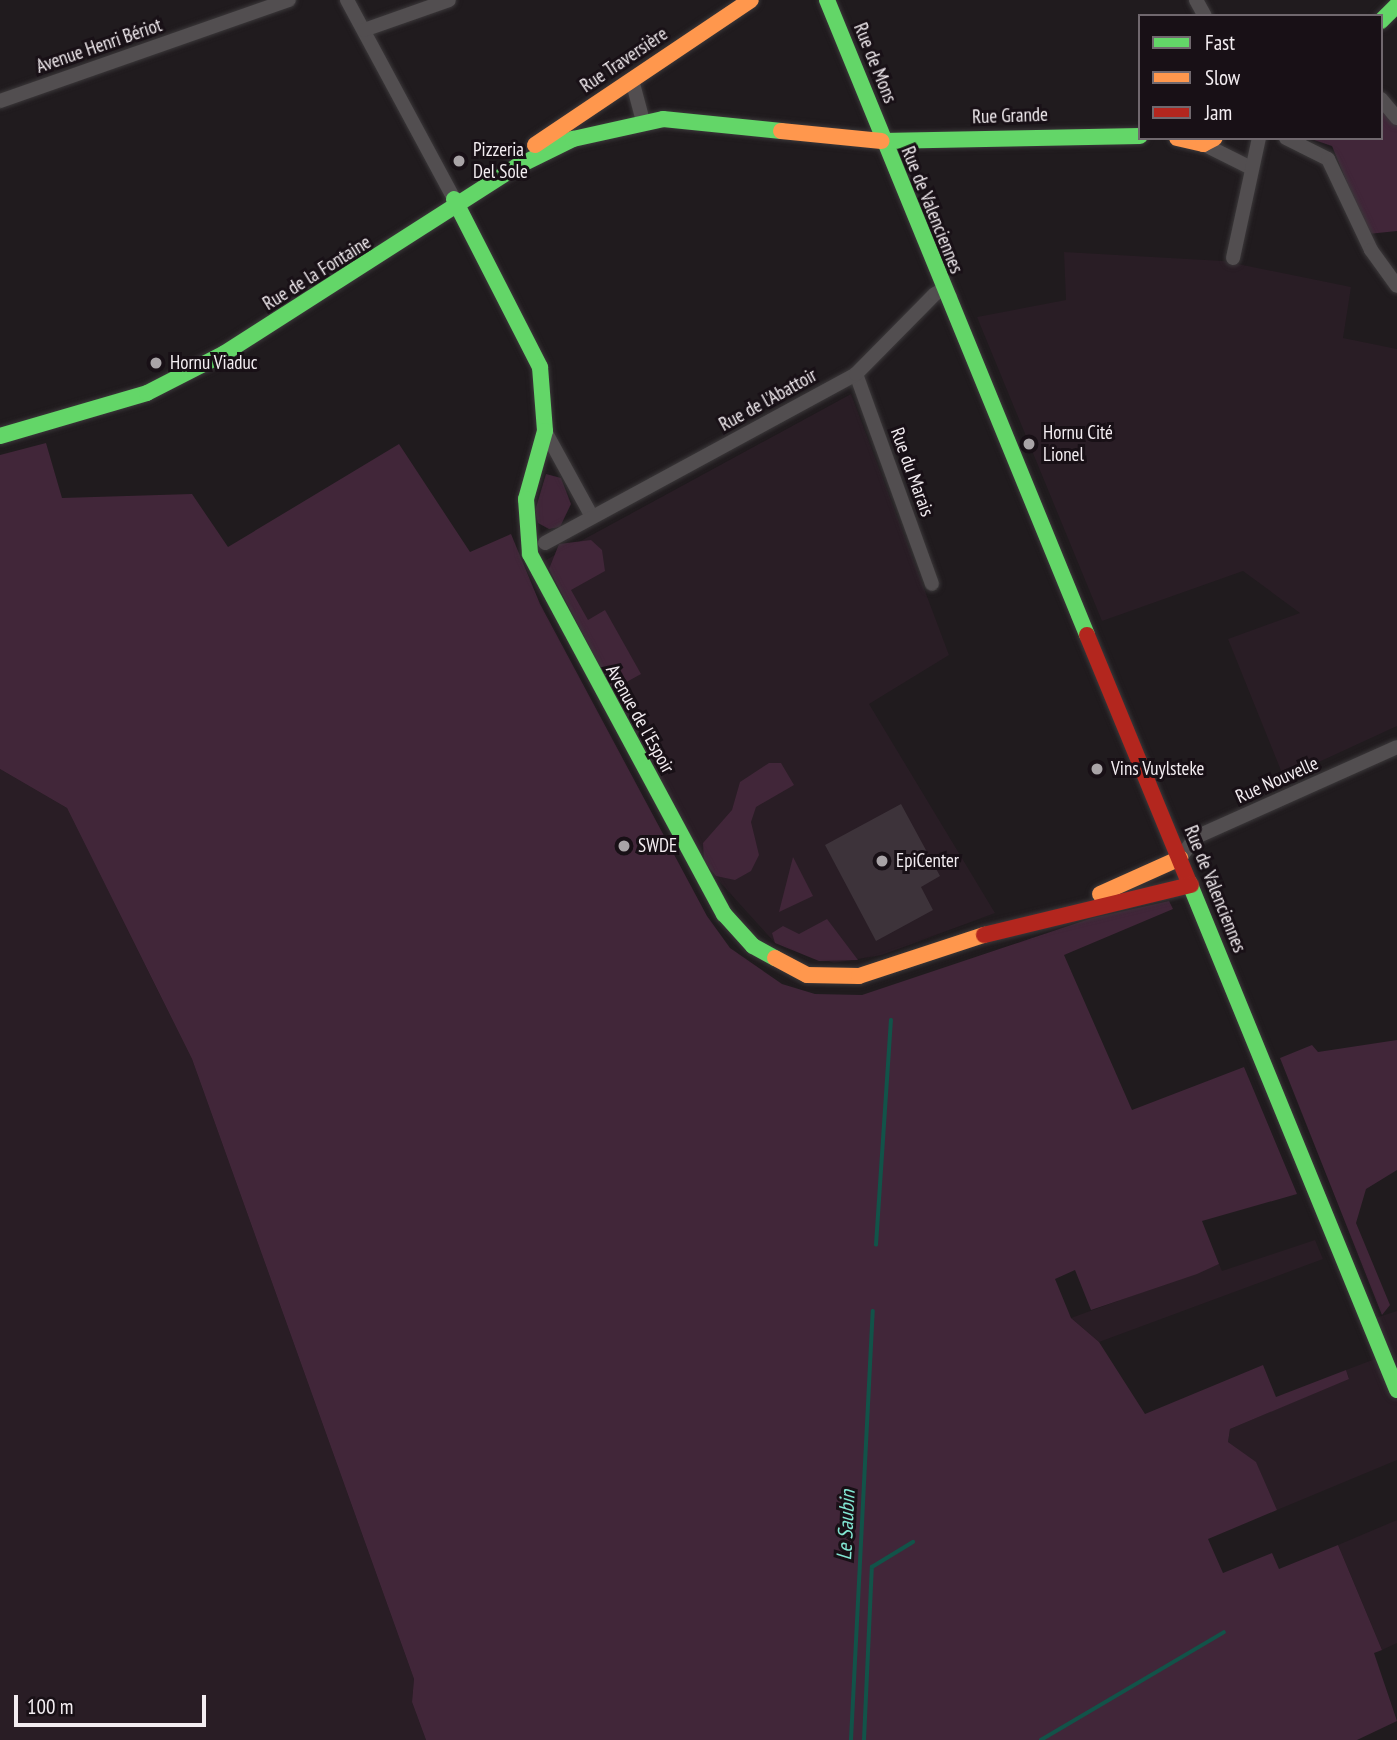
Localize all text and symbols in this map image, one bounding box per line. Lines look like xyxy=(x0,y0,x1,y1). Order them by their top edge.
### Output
street label: Avenue Henri Bériot xyxy=(33,14,165,78)
legend xyxy=(1138,14,1383,140)
street label: Rue de Mons xyxy=(849,20,901,106)
street label: Rue Traversière xyxy=(576,22,672,98)
text: Fast xyxy=(1205,29,1235,56)
text: Slow xyxy=(1205,64,1240,91)
text: Jam xyxy=(1205,99,1232,126)
street label: Rue Grande xyxy=(972,103,1048,129)
place label: Pizzeria Del Sole xyxy=(473,139,528,183)
street label: Rue de Valenciennes xyxy=(896,143,968,277)
marker: Pizzeria Del Sole xyxy=(451,153,467,169)
street label: Rue de la Fontaine xyxy=(259,231,375,315)
place label: Hornu Viaduc xyxy=(170,352,258,374)
marker: Hornu Viaduc xyxy=(148,355,164,371)
street label: Rue de l'Abattoir xyxy=(715,364,821,436)
place label: Hornu Cité Lionel xyxy=(1043,422,1113,466)
street label: Rue du Marais xyxy=(885,425,939,519)
marker: Hornu Cité Lionel xyxy=(1021,436,1037,452)
street label: Avenue de l'Espoir xyxy=(601,661,679,777)
street label: Rue Nouvelle xyxy=(1232,752,1322,808)
place label: Vins Vuylsteke xyxy=(1111,758,1205,780)
marker: Vins Vuylsteke xyxy=(1089,761,1105,777)
street label: Rue de Valenciennes xyxy=(1179,822,1251,956)
place label: SWDE xyxy=(638,835,677,857)
marker: SWDE xyxy=(616,838,632,854)
place label: EpiCenter xyxy=(896,850,959,872)
marker: EpiCenter xyxy=(874,853,890,869)
water label: Le Saubin xyxy=(832,1489,860,1561)
scale bar xyxy=(18,1680,210,1724)
text: 100 m xyxy=(27,1693,73,1720)

